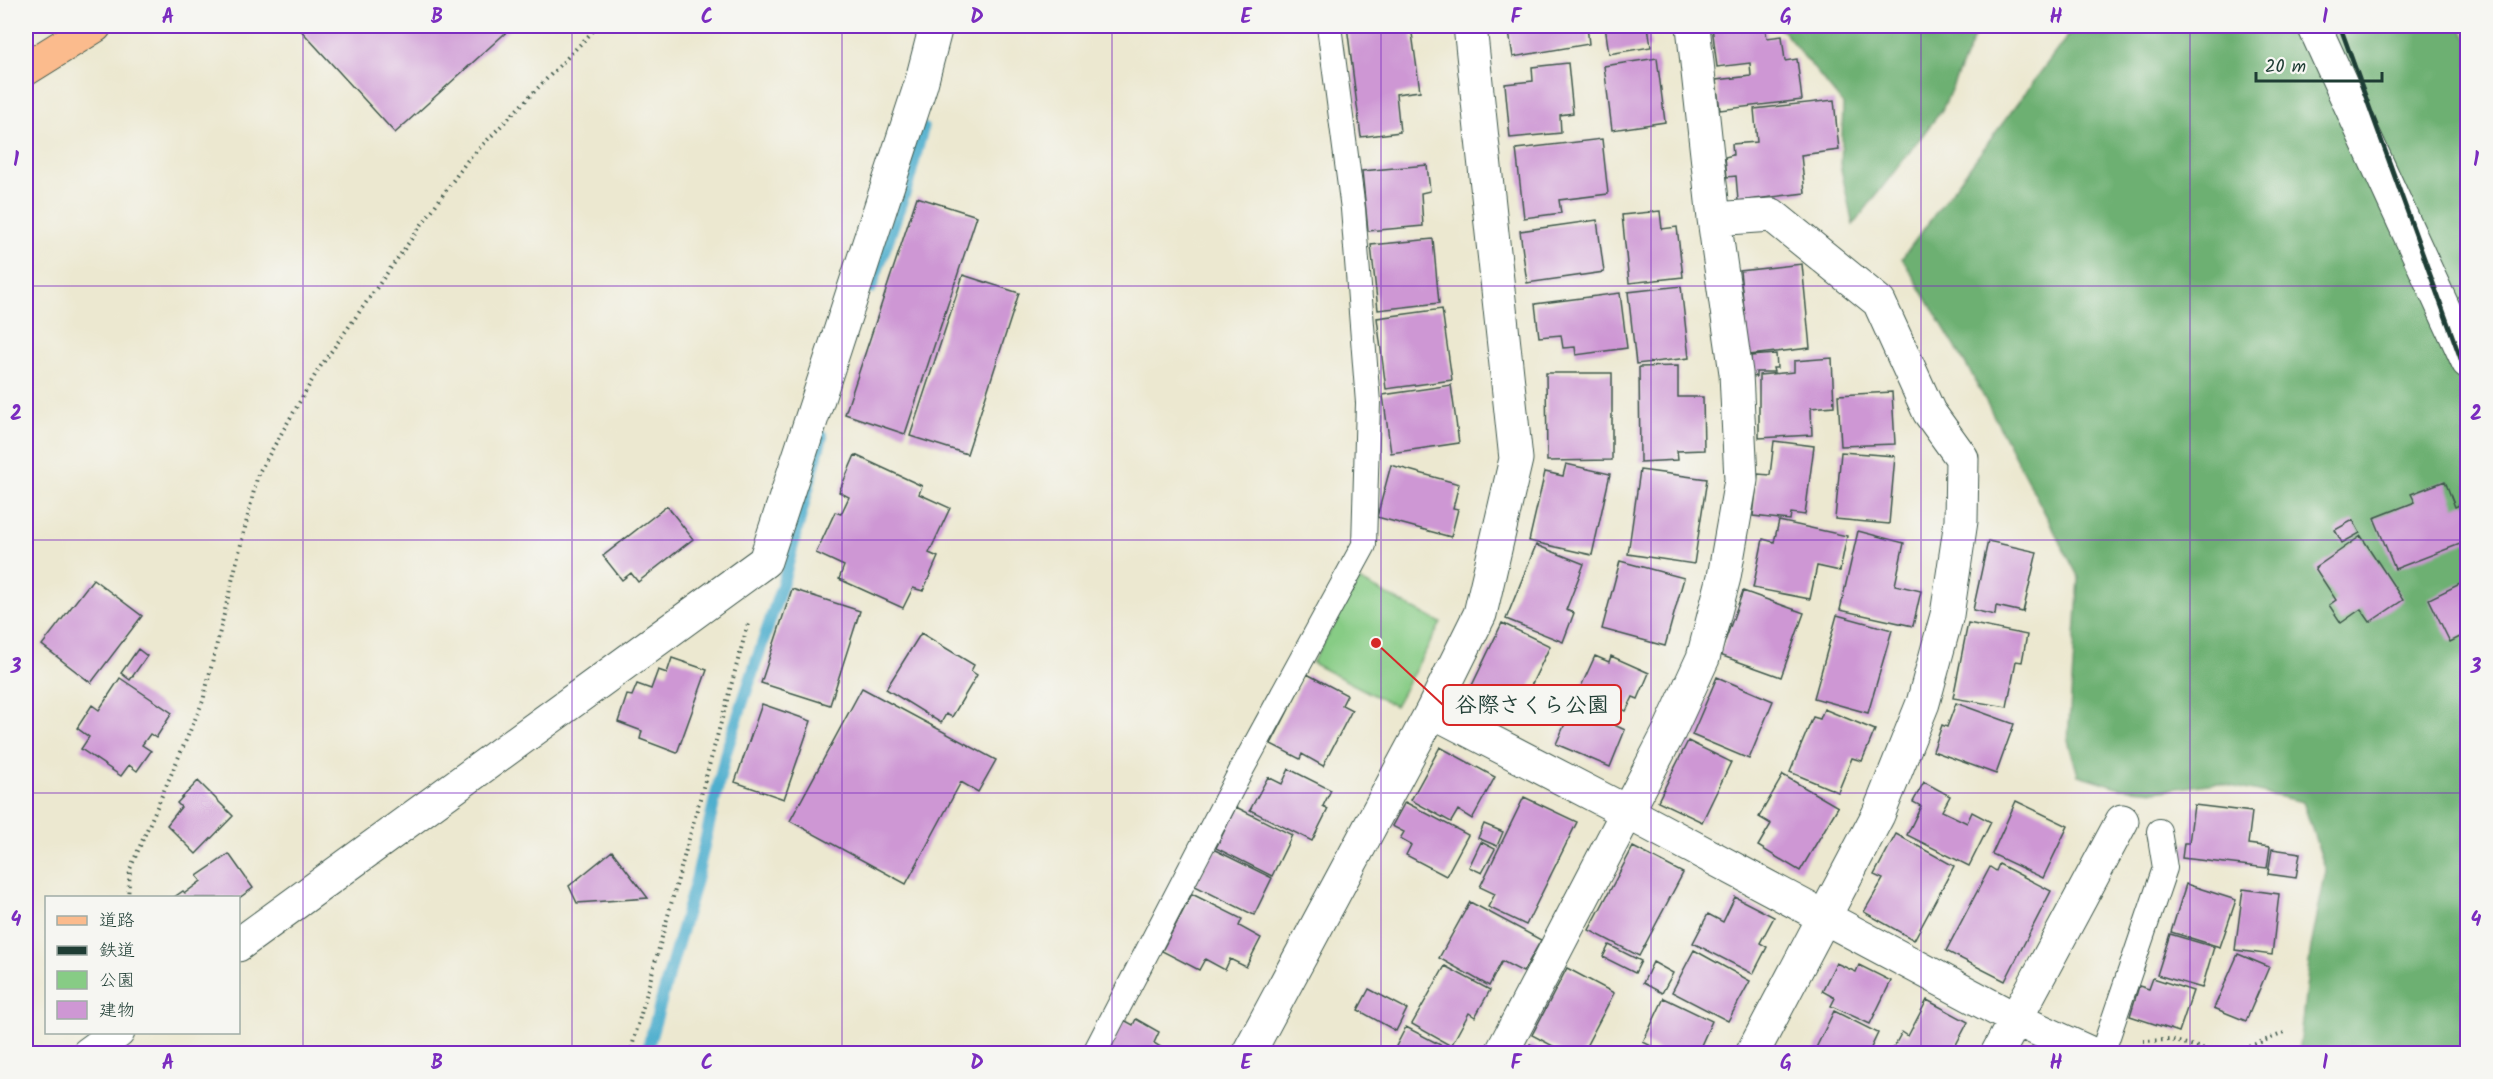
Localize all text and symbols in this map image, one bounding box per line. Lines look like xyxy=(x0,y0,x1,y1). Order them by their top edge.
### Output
text: A xyxy=(162,2,174,34)
text: B xyxy=(431,2,443,34)
text: C xyxy=(701,2,713,34)
text: D xyxy=(970,2,984,34)
text: E xyxy=(1240,2,1252,34)
text: F xyxy=(1511,2,1523,34)
text: G xyxy=(1780,2,1792,34)
text: H xyxy=(2049,2,2063,34)
text: I xyxy=(2322,2,2328,34)
scale bar xyxy=(2256,45,2382,83)
text: 20 m xyxy=(2265,53,2306,82)
text: 1 xyxy=(13,145,19,177)
text: 1 xyxy=(2473,145,2479,177)
text: 2 xyxy=(10,399,22,431)
text: 2 xyxy=(2470,399,2482,431)
text: 3 xyxy=(10,652,22,684)
text: 3 xyxy=(2470,652,2482,684)
callout: 谷際さくら公園 xyxy=(1443,685,1621,725)
text: 谷際さくら公園 xyxy=(1455,689,1609,724)
legend xyxy=(45,896,240,1034)
text: 4 xyxy=(11,905,22,937)
text: 4 xyxy=(2471,905,2482,937)
text: 道路 xyxy=(99,907,135,936)
text: 鉄道 xyxy=(99,937,135,966)
text: 公園 xyxy=(99,967,135,996)
text: 建物 xyxy=(99,997,135,1026)
text: A xyxy=(162,1048,174,1079)
text: B xyxy=(431,1048,443,1079)
text: C xyxy=(701,1048,713,1079)
text: D xyxy=(970,1048,984,1079)
text: E xyxy=(1240,1048,1252,1079)
text: F xyxy=(1511,1048,1523,1079)
text: G xyxy=(1780,1048,1792,1079)
text: H xyxy=(2049,1048,2063,1079)
text: I xyxy=(2322,1048,2328,1079)

